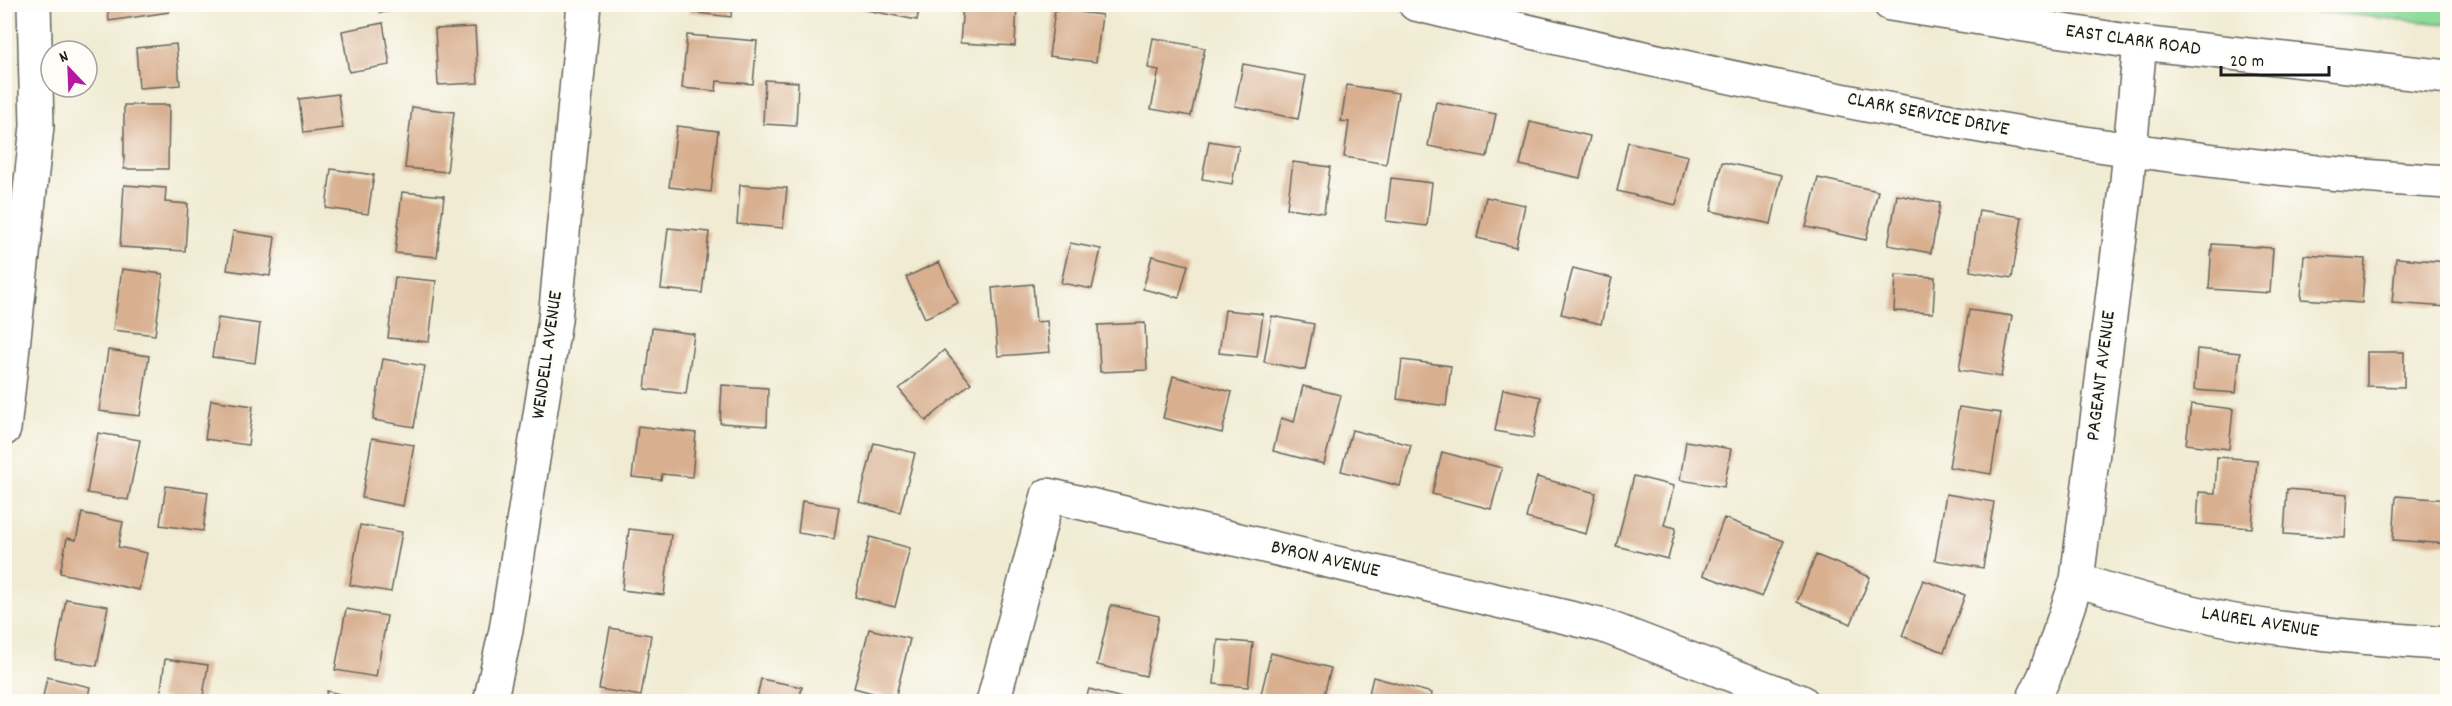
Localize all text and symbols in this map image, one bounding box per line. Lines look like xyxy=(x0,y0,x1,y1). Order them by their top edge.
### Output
street label: EAST CLARK ROAD xyxy=(2064,18,2202,64)
north arrow xyxy=(39,39,99,99)
scale bar xyxy=(2221,39,2329,77)
text: N xyxy=(56,45,72,70)
text: 20 m xyxy=(2230,50,2264,75)
street label: CLARK SERVICE DRIVE xyxy=(1845,86,2011,144)
street label: WENDELL AVENUE xyxy=(525,289,571,421)
street label: PAGEANT AVENUE xyxy=(2080,309,2124,443)
street label: BYRON AVENUE xyxy=(1268,534,1382,586)
street label: LAUREL AVENUE xyxy=(2199,600,2321,646)

